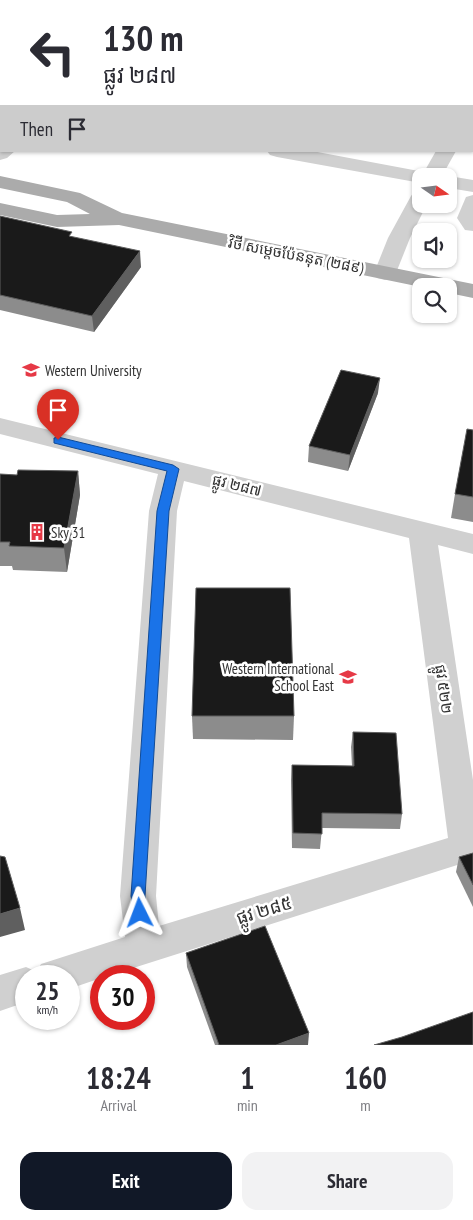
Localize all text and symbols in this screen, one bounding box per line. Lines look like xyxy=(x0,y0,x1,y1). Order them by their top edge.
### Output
text: 130 m xyxy=(103,15,184,61)
icon: left xyxy=(20,20,85,85)
text: ផ្លូវ ២៨៧ xyxy=(103,61,177,89)
icon: arrive xyxy=(63,115,91,143)
text: Then xyxy=(20,117,53,141)
north arrow xyxy=(412,168,458,212)
map controls xyxy=(412,168,457,323)
button: sound xyxy=(412,223,457,268)
street label: វិថី សម្តេចប៉ែននុត (២៨៩) xyxy=(227,233,366,278)
button: search xyxy=(412,278,457,323)
school or university icon: Western University xyxy=(21,360,41,380)
place label: Western University xyxy=(45,361,142,380)
pin xyxy=(37,389,79,440)
icon: arrive xyxy=(44,396,72,424)
street label: ផ្លូវ ២៨៧ xyxy=(209,470,264,505)
building icon: Sky 31 xyxy=(27,522,47,542)
place label: Sky 31 xyxy=(51,523,85,542)
place label: Western International School East xyxy=(222,659,335,695)
street label: ផ្លូវ ៥២២ xyxy=(427,663,457,716)
school or university icon: Western International School East xyxy=(338,667,358,687)
position arrow xyxy=(113,886,165,938)
street label: ផ្លូវ ២៨៥ xyxy=(233,891,296,935)
speed limit sign: 30 xyxy=(90,965,155,1030)
text: 25 xyxy=(36,975,59,1007)
text: km/h xyxy=(37,1002,58,1017)
text: 18:24 xyxy=(86,1058,151,1097)
text: 1 xyxy=(240,1058,255,1097)
text: 160 xyxy=(344,1058,387,1097)
text: Arrival xyxy=(100,1095,137,1115)
text: min xyxy=(237,1095,258,1115)
text: m xyxy=(360,1095,371,1115)
button: Exit xyxy=(20,1152,232,1210)
button: Share xyxy=(242,1152,453,1210)

